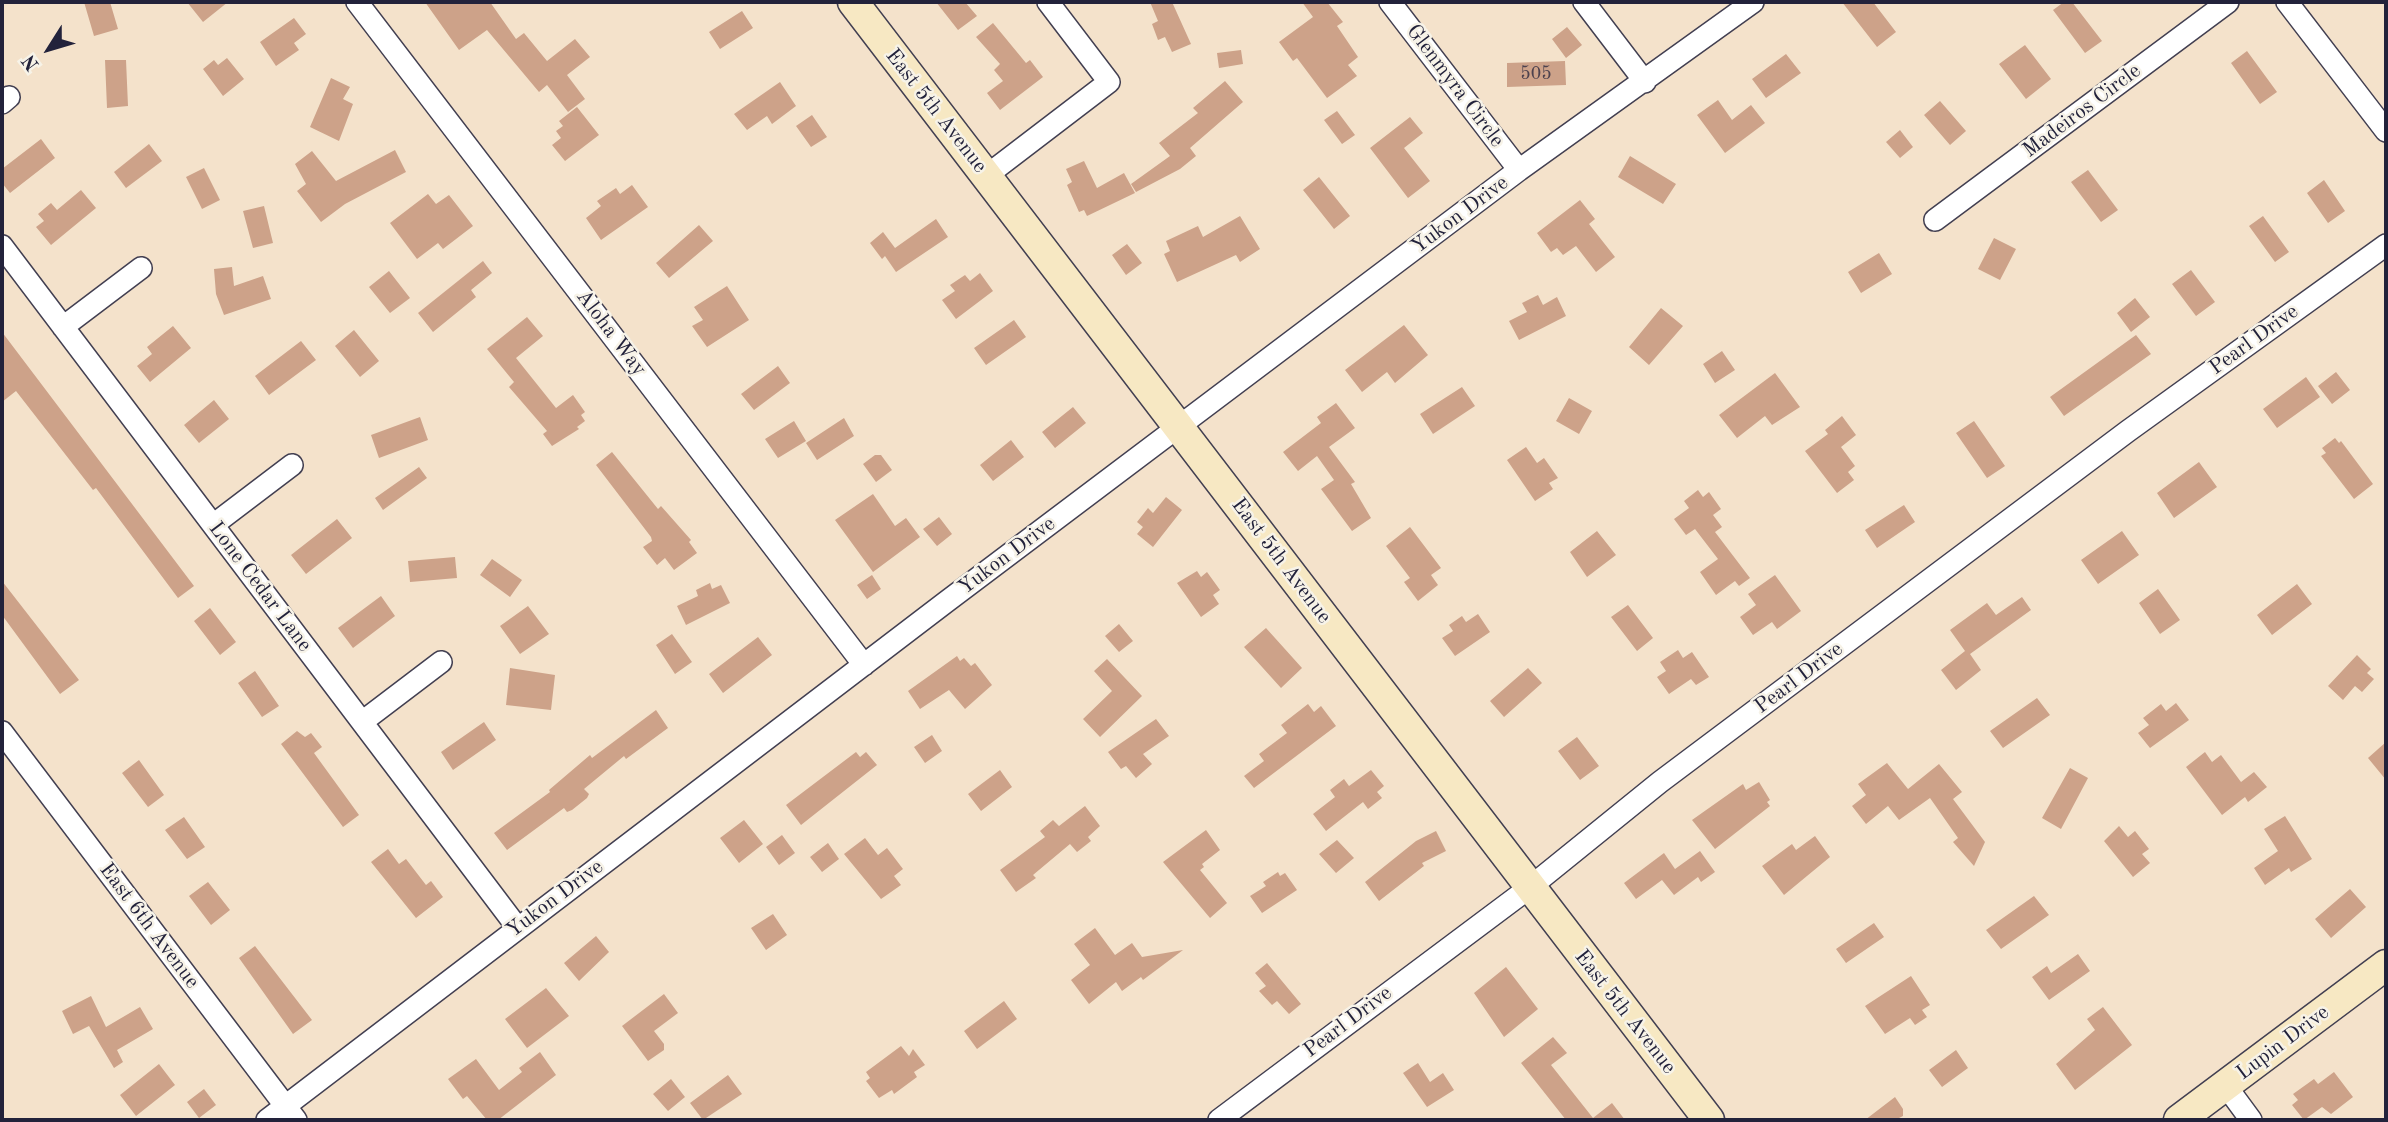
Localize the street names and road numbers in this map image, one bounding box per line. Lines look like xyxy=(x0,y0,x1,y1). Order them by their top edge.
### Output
street label: Glenmyra Circle xyxy=(1401,20,1509,152)
street label: East 5th Avenue xyxy=(880,44,992,178)
street label: Madeiros Circle xyxy=(2018,58,2146,164)
street label: Yukon Drive xyxy=(1407,170,1513,260)
street label: Aloha Way xyxy=(570,285,652,381)
street label: Pearl Drive xyxy=(2205,299,2303,381)
street label: East 5th Avenue xyxy=(1226,493,1336,629)
street label: Yukon Drive xyxy=(954,511,1060,601)
street label: Lone Cedar Lane xyxy=(203,517,317,657)
street label: Pearl Drive xyxy=(1750,637,1848,719)
street label: Yukon Drive xyxy=(502,854,608,944)
street label: East 6th Avenue xyxy=(94,858,204,994)
street label: East 5th Avenue xyxy=(1569,945,1681,1079)
street label: Pearl Drive xyxy=(1299,981,1397,1063)
street label: Lupin Drive xyxy=(2232,1000,2334,1086)

